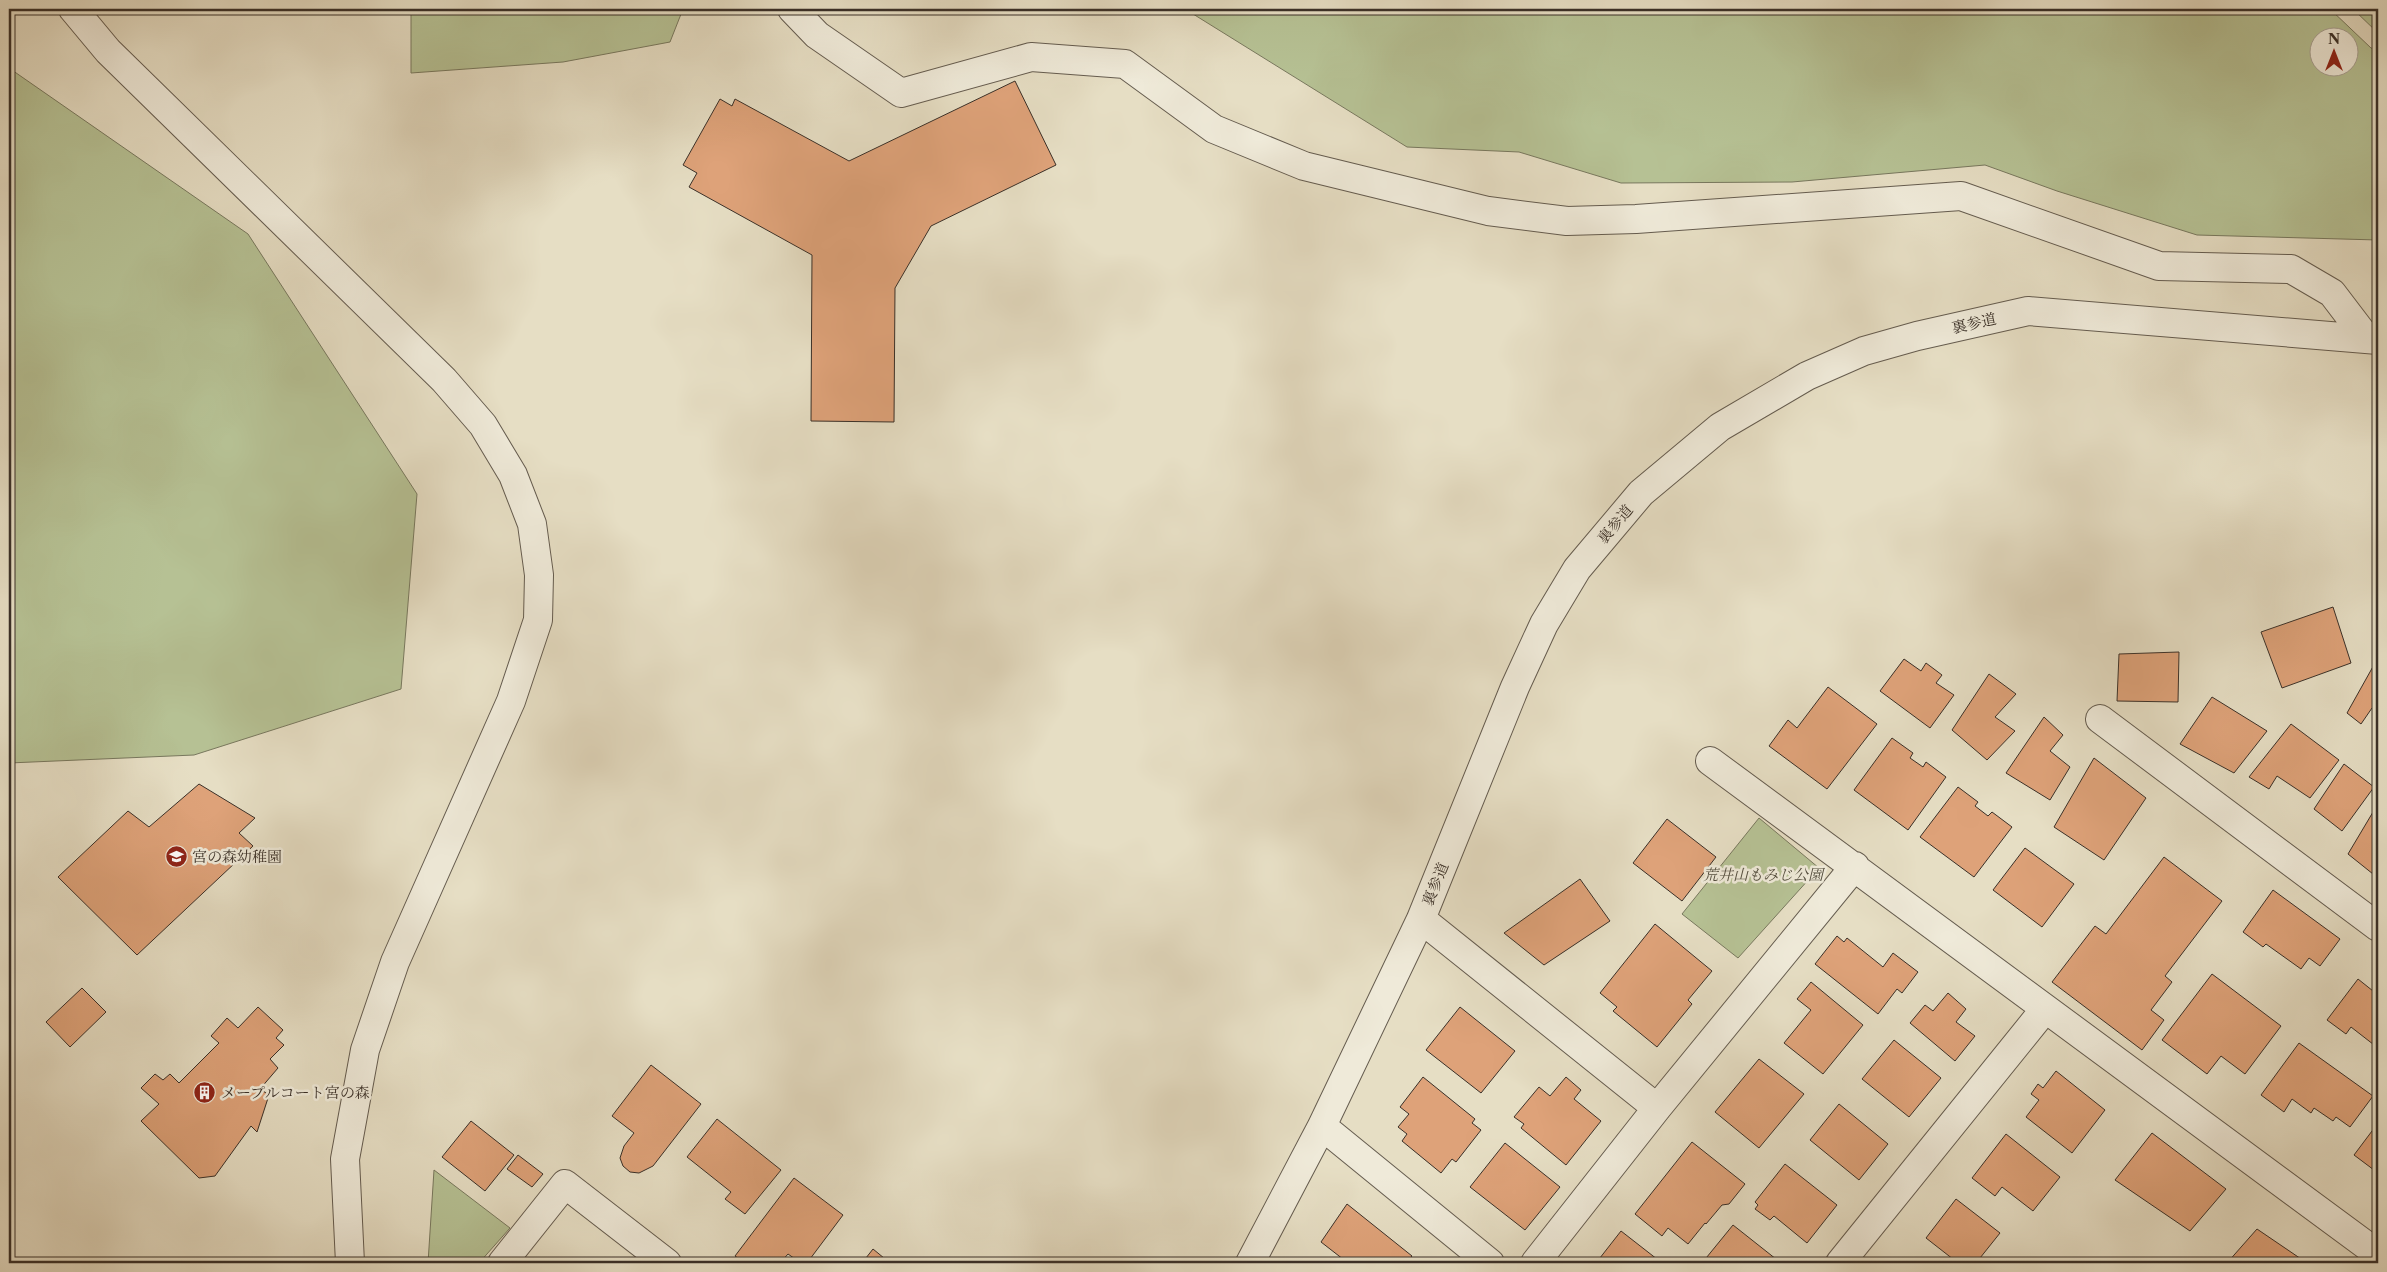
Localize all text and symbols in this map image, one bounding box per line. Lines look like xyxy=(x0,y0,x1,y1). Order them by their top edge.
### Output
north arrow xyxy=(2310,28,2360,78)
text: N xyxy=(2328,30,2340,48)
street label: 裏参道 xyxy=(1950,309,1998,337)
street label: 裏参道 xyxy=(1593,501,1637,547)
school or university icon: 宮の森幼稚園 xyxy=(164,844,188,868)
place label: 宮の森幼稚園 xyxy=(192,847,282,866)
street label: 裏参道 xyxy=(1418,860,1452,908)
park label: 荒井山もみじ公園 xyxy=(1703,865,1826,884)
building icon: メープルコート宮の森 xyxy=(193,1080,217,1104)
place label: メープルコート宮の森 xyxy=(221,1083,370,1102)

